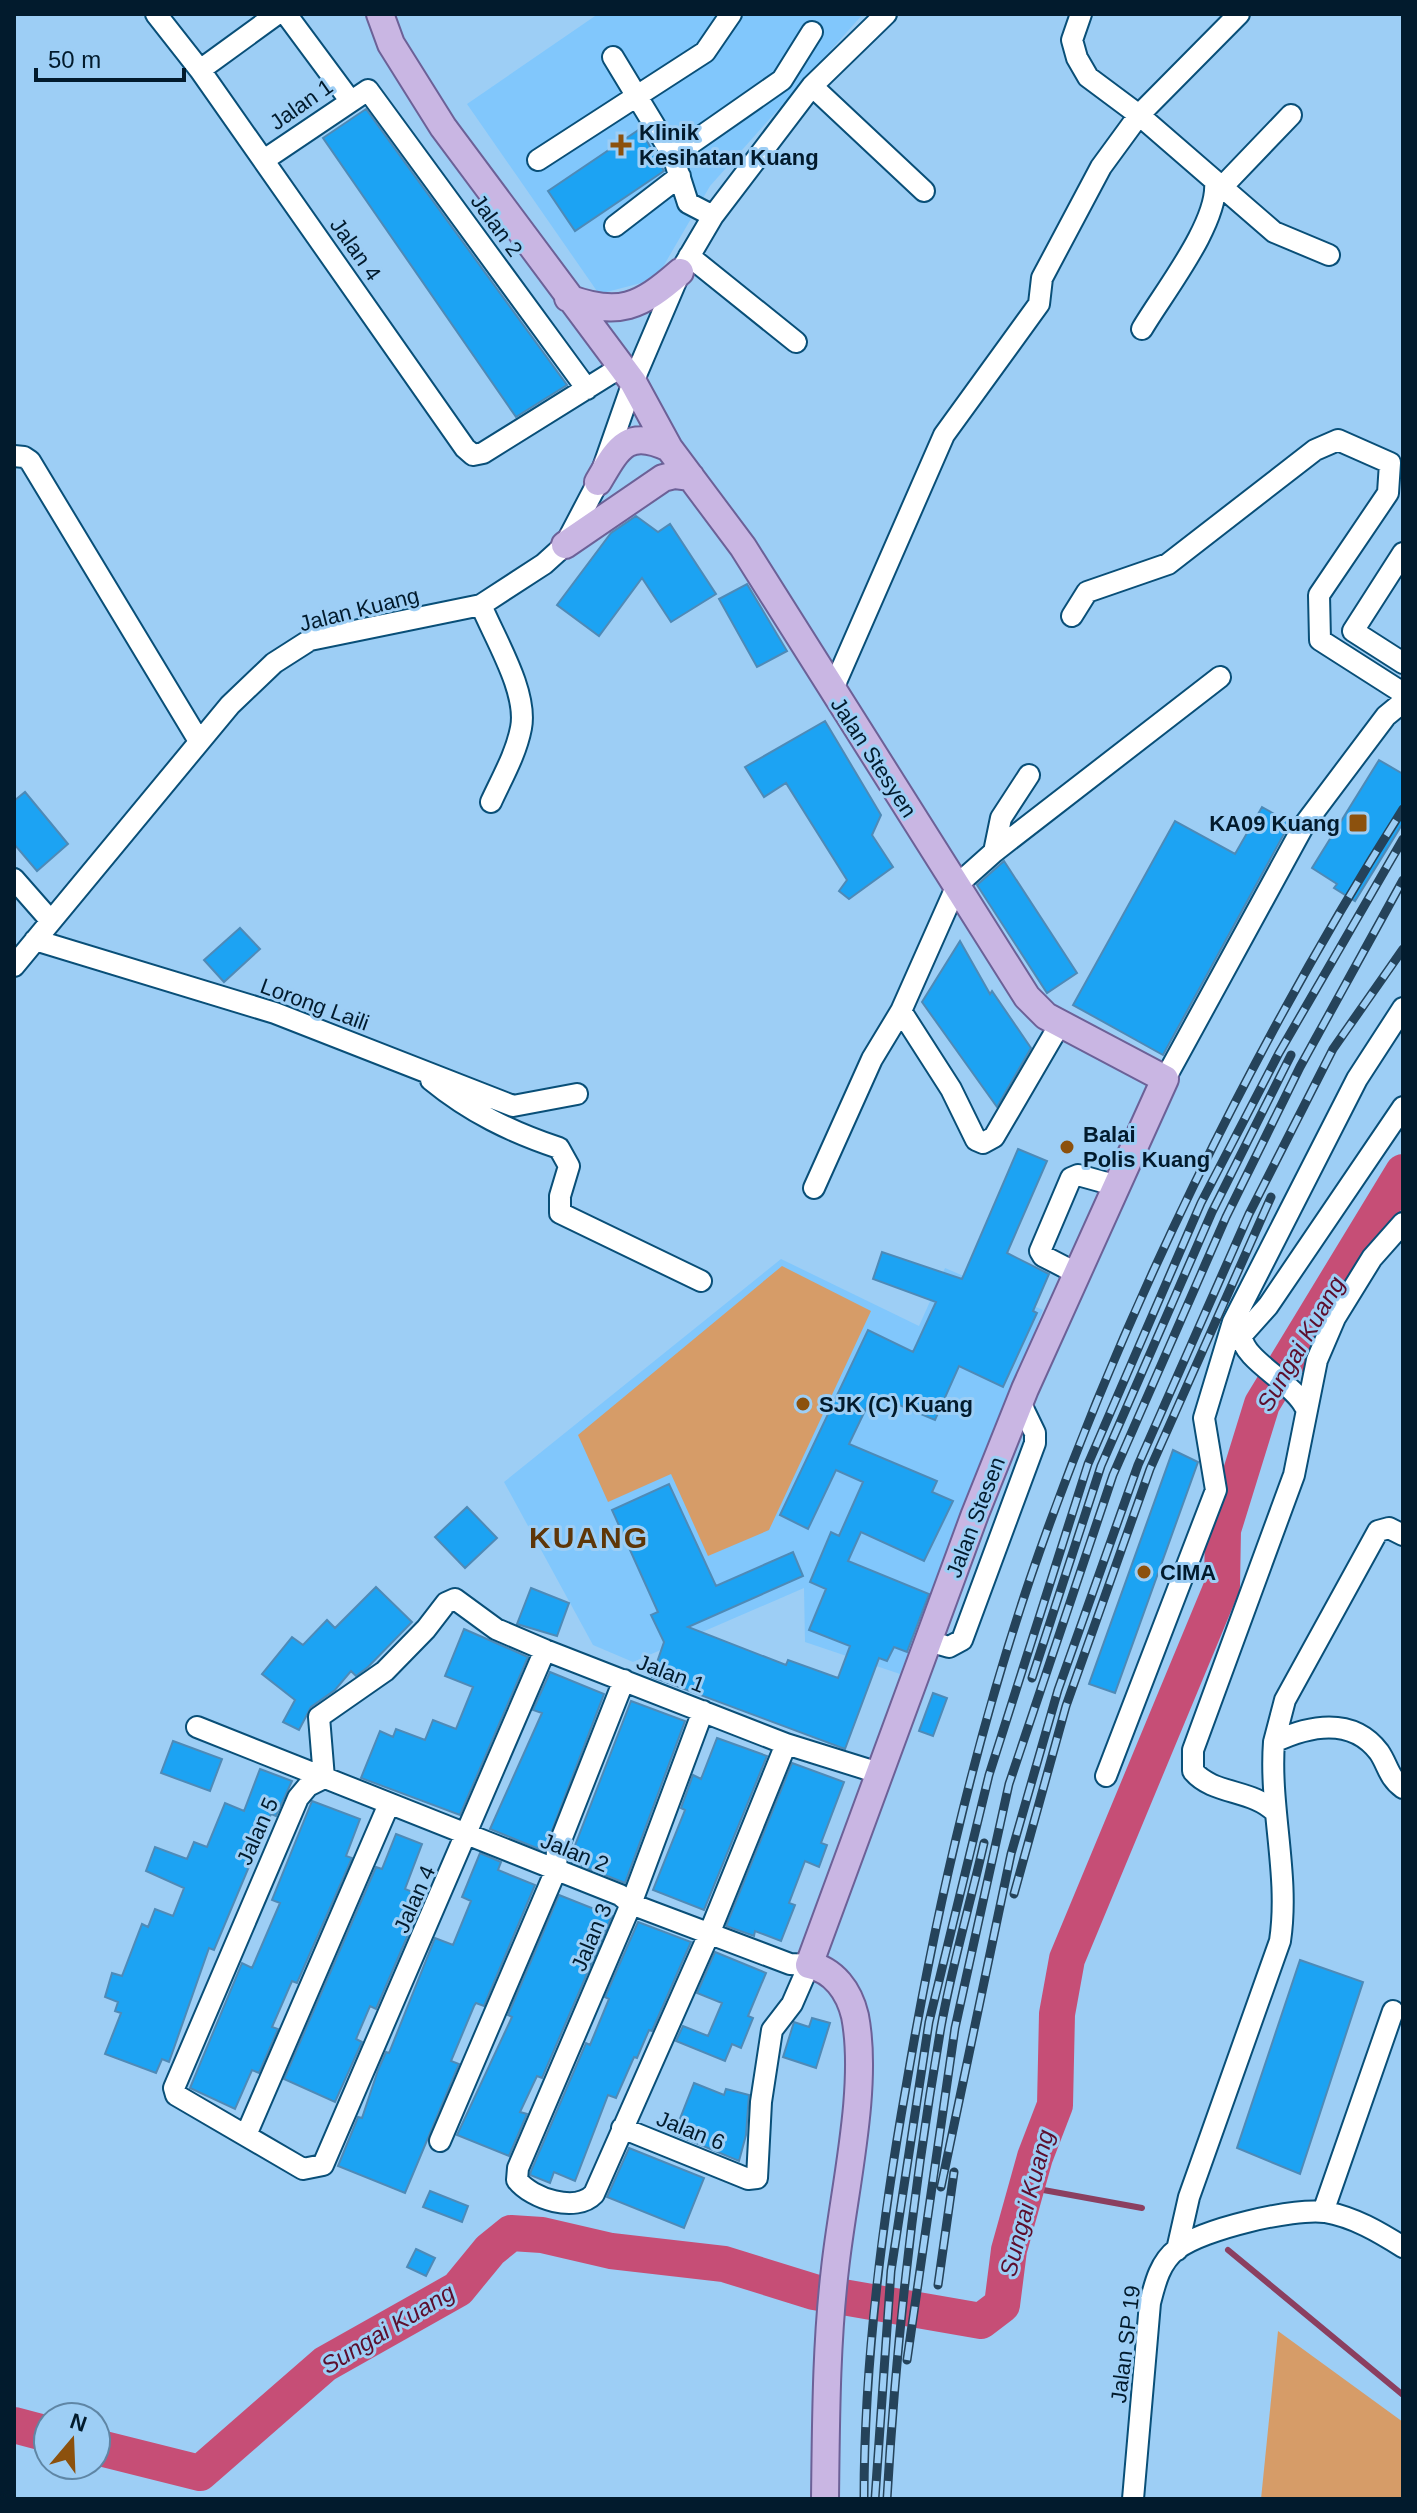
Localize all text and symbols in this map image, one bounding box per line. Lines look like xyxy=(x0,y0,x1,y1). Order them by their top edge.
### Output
scale bar xyxy=(36,32,184,82)
text: 50 m xyxy=(48,46,101,73)
street label: Jalan 1 xyxy=(265,74,338,135)
place label: Klinik Kesihatan Kuang xyxy=(639,120,819,170)
marker: Klinik Kesihatan Kuang xyxy=(610,134,632,156)
street label: Jalan 2 xyxy=(466,189,528,261)
street label: Jalan 4 xyxy=(325,213,386,286)
street label: Jalan Kuang xyxy=(297,583,421,636)
street label: Jalan Stesyen xyxy=(825,693,922,822)
place label: KA09 Kuang xyxy=(1209,811,1340,836)
marker: KA09 Kuang xyxy=(1347,812,1369,834)
street label: Lorong Laili xyxy=(257,973,373,1036)
place label: Balai Polis Kuang xyxy=(1083,1122,1210,1172)
marker: Balai Polis Kuang xyxy=(1058,1138,1076,1156)
water label: Sungai Kuang xyxy=(1251,1271,1350,1416)
place label: SJK (C) Kuang xyxy=(819,1392,973,1417)
marker: SJK (C) Kuang xyxy=(794,1395,812,1413)
street label: Jalan Stesen xyxy=(941,1453,1010,1581)
district label: KUANG xyxy=(529,1521,649,1554)
place label: CIMA xyxy=(1160,1560,1216,1585)
marker: CIMA xyxy=(1135,1563,1153,1581)
street label: Jalan 1 xyxy=(633,1649,708,1698)
street label: Jalan 5 xyxy=(232,1794,283,1869)
street label: Jalan 2 xyxy=(537,1828,612,1877)
street label: Jalan 4 xyxy=(389,1862,440,1937)
street label: Jalan 3 xyxy=(566,1900,617,1975)
street label: Jalan 6 xyxy=(653,2106,728,2155)
water label: Sungai Kuang xyxy=(994,2126,1059,2279)
water label: Sungai Kuang xyxy=(316,2278,460,2379)
street label: Jalan SP 19 xyxy=(1106,2284,1145,2404)
north arrow xyxy=(32,2401,112,2481)
text: N xyxy=(67,2408,90,2437)

